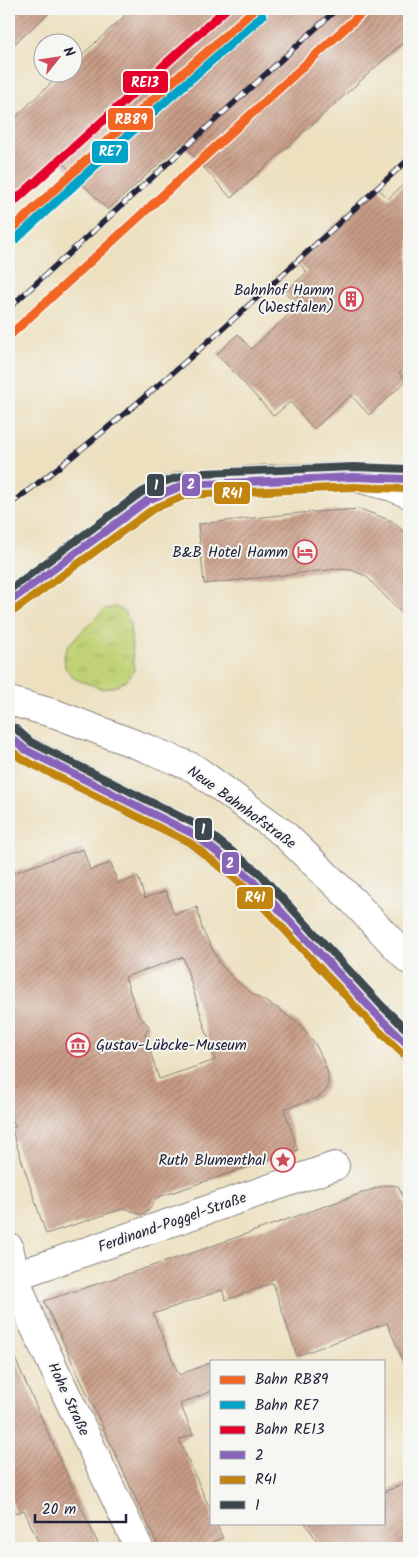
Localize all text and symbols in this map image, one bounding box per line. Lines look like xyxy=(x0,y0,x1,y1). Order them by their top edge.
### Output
north arrow xyxy=(32,32,82,82)
text: N xyxy=(57,43,80,61)
line badge: RE13 xyxy=(122,70,169,94)
text: RE13 xyxy=(131,72,159,94)
line badge: RB89 xyxy=(107,107,154,131)
text: RB89 xyxy=(115,109,147,131)
line badge: RE7 xyxy=(91,140,129,164)
text: RE7 xyxy=(99,141,122,163)
place label: Bahnhof Hamm (Westfalen) xyxy=(234,279,334,320)
building icon: Bahnhof Hamm (Westfalen) xyxy=(338,286,364,312)
line badge: 1 xyxy=(146,473,165,497)
line badge: 2 xyxy=(181,473,201,497)
text: 2 xyxy=(187,474,195,496)
text: 1 xyxy=(154,475,159,497)
line badge: R41 xyxy=(213,481,251,505)
text: R41 xyxy=(222,483,243,505)
hotel icon: B&B Hotel Hamm xyxy=(292,539,318,565)
place label: B&B Hotel Hamm xyxy=(172,541,288,565)
street label: Neue Bahnhofstraße xyxy=(182,760,301,856)
line badge: 1 xyxy=(194,817,213,841)
text: 1 xyxy=(201,819,206,841)
line badge: 2 xyxy=(221,851,240,875)
text: 2 xyxy=(226,853,234,875)
line badge: R41 xyxy=(236,886,274,910)
text: R41 xyxy=(245,887,266,909)
museum icon: Gustav-Lübcke-Museum xyxy=(65,1032,91,1058)
place label: Gustav-Lübcke-Museum xyxy=(96,1034,247,1058)
place icon: Ruth Blumenthal xyxy=(270,1147,296,1173)
place label: Ruth Blumenthal xyxy=(158,1149,266,1173)
street label: Ferdinand-Poggel-Straße xyxy=(95,1186,250,1260)
street label: Hohe Straße xyxy=(41,1359,96,1440)
legend xyxy=(210,1360,386,1524)
text: Bahn RB89 xyxy=(255,1368,329,1392)
text: Bahn RE7 xyxy=(255,1394,319,1418)
text: Bahn RE13 xyxy=(255,1418,325,1442)
text: 2 xyxy=(255,1444,264,1468)
text: R41 xyxy=(255,1468,277,1492)
scale bar xyxy=(35,1492,126,1524)
text: 1 xyxy=(255,1494,260,1518)
text: 20 m xyxy=(42,1498,76,1522)

